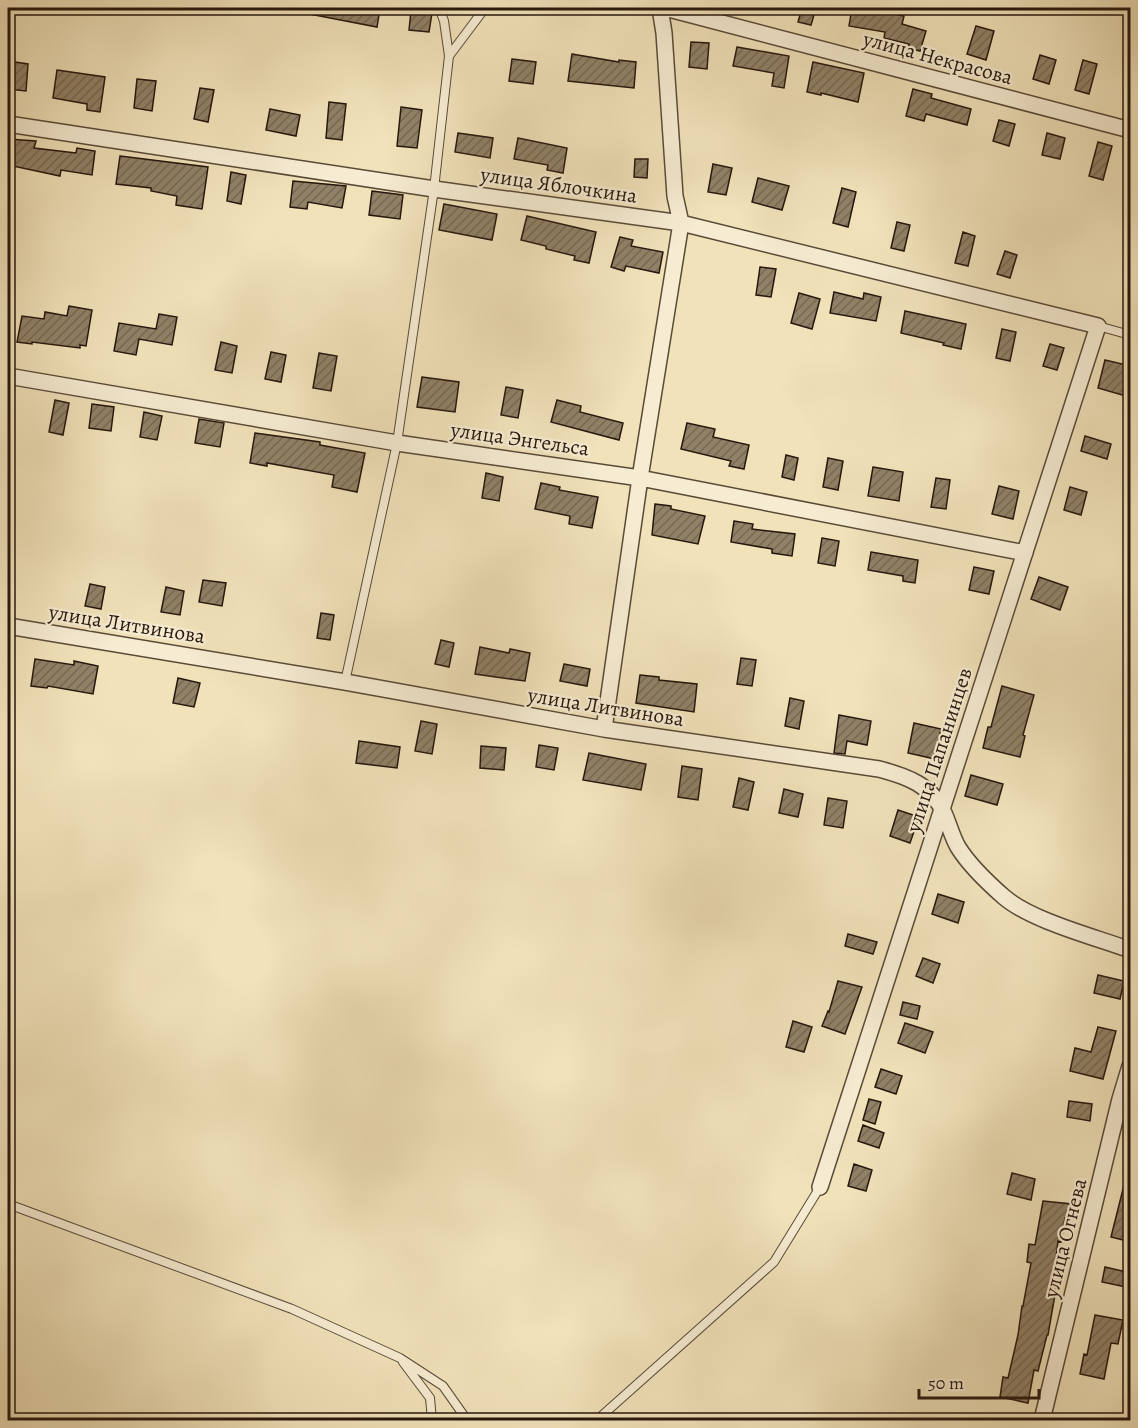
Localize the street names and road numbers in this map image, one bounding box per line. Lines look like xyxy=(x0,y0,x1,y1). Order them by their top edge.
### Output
street label: улица Некрасова xyxy=(859,24,1016,91)
street label: улица Яблочкина xyxy=(478,160,639,210)
street label: улица Энгельса xyxy=(448,415,591,463)
street label: улица Литвинова xyxy=(46,598,207,650)
street label: улица Папанинцев xyxy=(899,664,979,837)
street label: улица Литвинова xyxy=(525,681,686,733)
street label: улица Огнева xyxy=(1036,1175,1093,1302)

